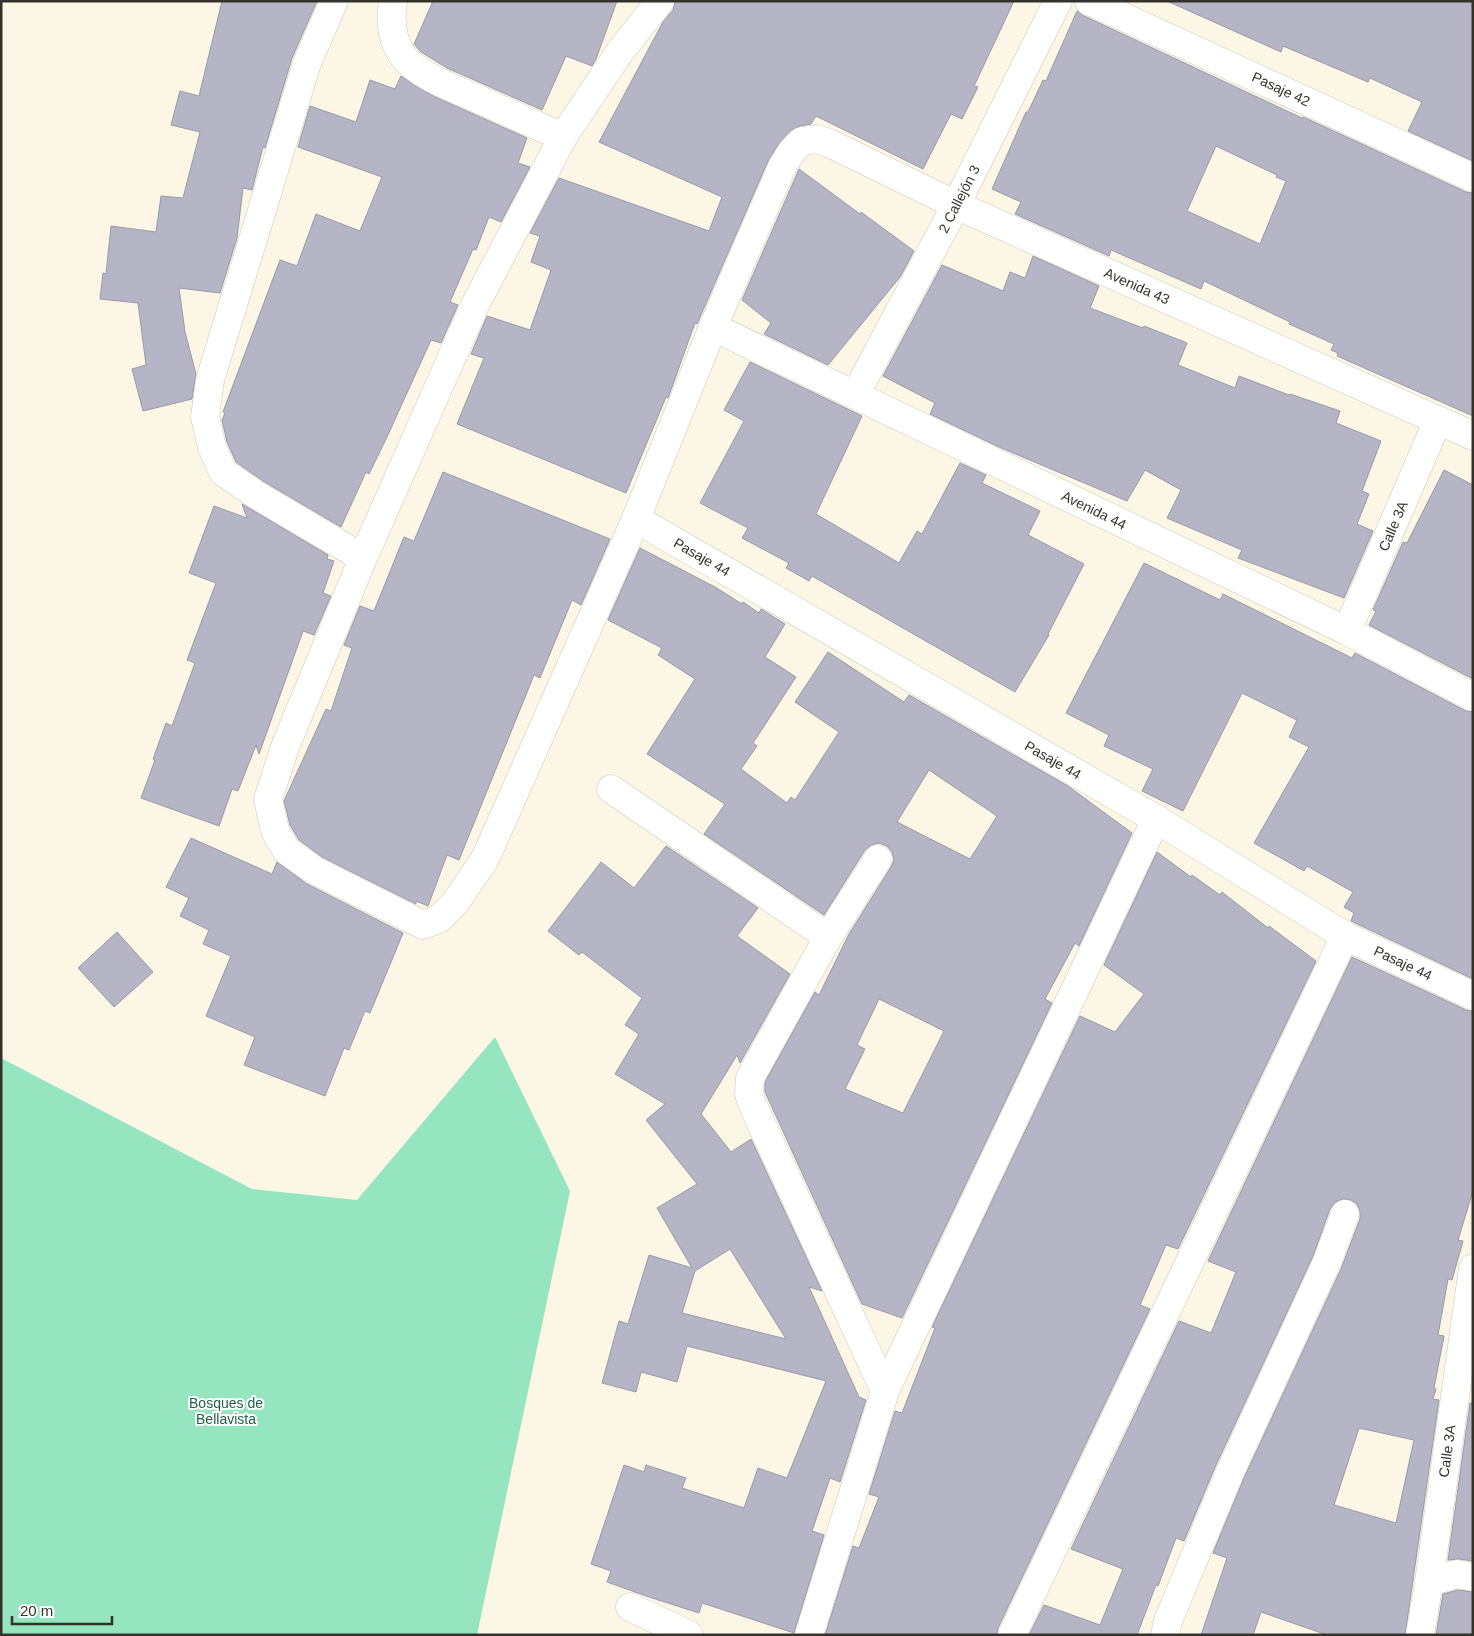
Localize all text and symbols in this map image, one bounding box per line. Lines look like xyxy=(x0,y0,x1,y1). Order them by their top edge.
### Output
street label: Pasaje 42 xyxy=(1249,69,1313,109)
street label: 2 Callejón 3 xyxy=(935,162,983,236)
street label: Avenida 43 xyxy=(1102,264,1172,308)
street label: Avenida 44 xyxy=(1059,488,1129,533)
street label: Calle 3A xyxy=(1375,498,1411,553)
street label: Pasaje 44 xyxy=(671,535,733,580)
street label: Pasaje 44 xyxy=(1022,738,1084,783)
street label: Pasaje 44 xyxy=(1371,943,1435,983)
park label: Bosques de Bellavista xyxy=(189,1395,263,1427)
street label: Calle 3A xyxy=(1435,1423,1459,1478)
scale bar xyxy=(12,1594,112,1626)
text: 20 m xyxy=(20,1602,53,1619)

